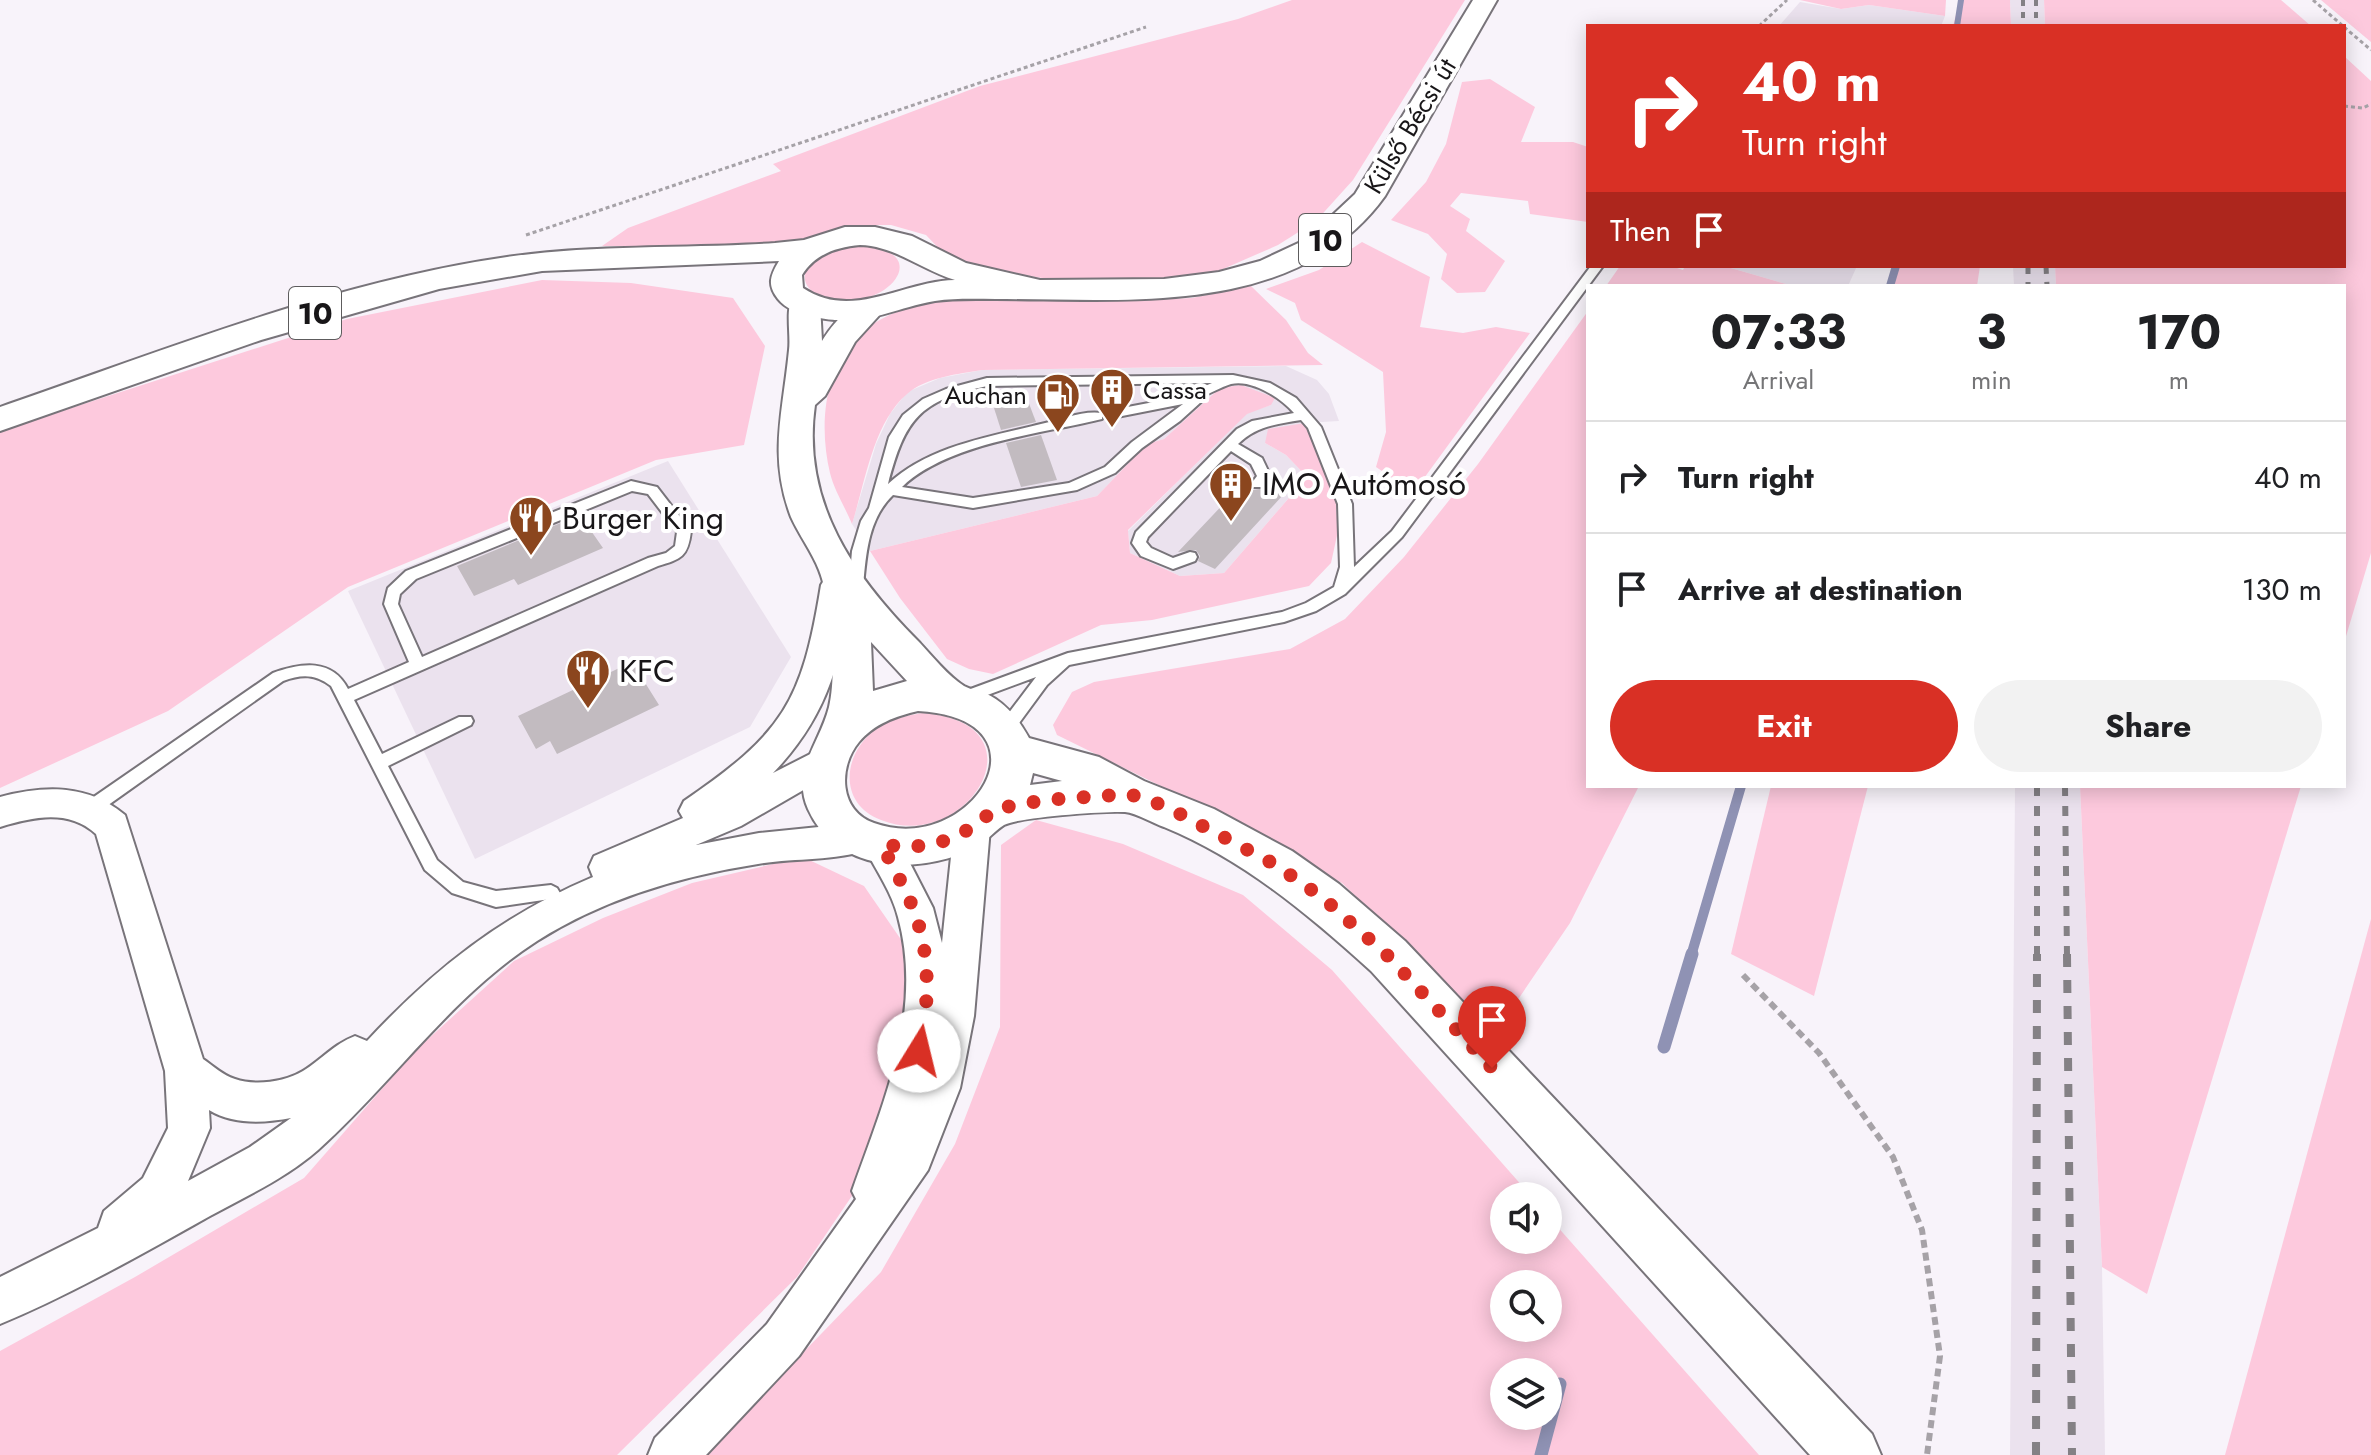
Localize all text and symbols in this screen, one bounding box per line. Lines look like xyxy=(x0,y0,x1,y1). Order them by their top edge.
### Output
text: 40 m xyxy=(1742,41,1881,122)
street label: Külső Bécsi út xyxy=(1355,50,1466,201)
icon: right xyxy=(1610,56,1714,160)
text: Turn right xyxy=(1742,116,1887,168)
icon: arrive xyxy=(1687,208,1731,252)
text: Then xyxy=(1610,209,1671,252)
road number: 10 xyxy=(1299,214,1351,266)
road number: 10 xyxy=(289,287,341,339)
text: 07:33 xyxy=(1711,298,1846,367)
text: 3 xyxy=(1976,298,2006,367)
text: 170 xyxy=(2136,298,2221,367)
text: Arrival xyxy=(1743,361,1814,399)
text: min xyxy=(1971,361,2012,399)
text: m xyxy=(2169,361,2189,399)
building icon: Cassa xyxy=(1088,366,1136,429)
fuel station icon: Auchan xyxy=(1034,371,1082,434)
place label: Cassa xyxy=(1143,371,1207,409)
place label: Auchan xyxy=(944,376,1027,414)
icon: right xyxy=(1610,455,1654,499)
text: Turn right xyxy=(1678,456,1814,499)
text: 40 m xyxy=(2254,456,2322,499)
building icon: IMO Autómosó xyxy=(1207,460,1255,523)
place label: IMO Autómosó xyxy=(1262,461,1466,507)
restaurant icon: Burger King xyxy=(507,494,555,557)
place label: Burger King xyxy=(562,495,724,541)
icon: arrive xyxy=(1610,567,1654,611)
text: Arrive at destination xyxy=(1678,568,1963,611)
text: 130 m xyxy=(2242,568,2322,611)
restaurant icon: KFC xyxy=(564,647,612,710)
place label: KFC xyxy=(619,648,675,694)
button: Exit xyxy=(1610,680,1958,772)
button: Share xyxy=(1974,680,2322,772)
pin xyxy=(1458,986,1526,1068)
icon: arrive xyxy=(1470,998,1514,1042)
position arrow xyxy=(877,1009,961,1093)
map controls xyxy=(1490,1182,1562,1430)
button: sound xyxy=(1490,1182,1562,1254)
button: search xyxy=(1490,1270,1562,1342)
button: layers xyxy=(1490,1358,1562,1430)

